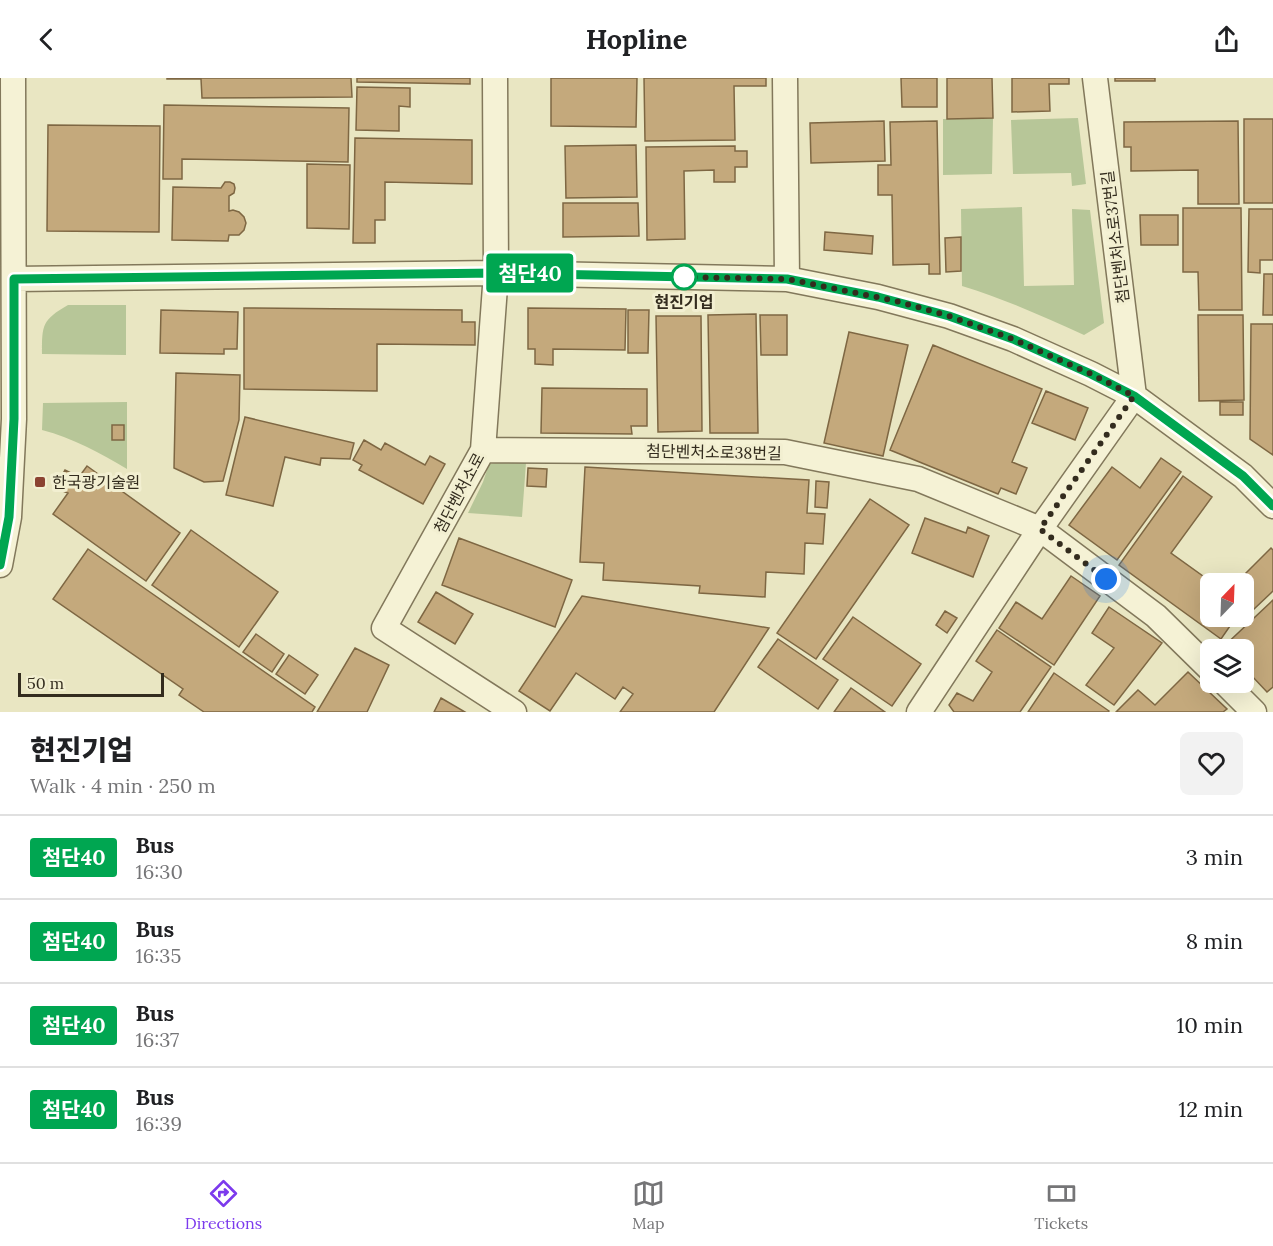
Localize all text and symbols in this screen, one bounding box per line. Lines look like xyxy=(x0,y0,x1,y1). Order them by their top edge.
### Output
text: Hopline xyxy=(586,22,687,56)
icon: back xyxy=(30,23,63,56)
icon: share xyxy=(1210,23,1243,56)
street label: 첨단벤처소로37번길 xyxy=(1097,169,1133,305)
line badge: 첨단40 xyxy=(488,254,572,292)
text: 첨단40 xyxy=(498,260,562,287)
marker: 현진기업 xyxy=(671,264,697,290)
place label: 현진기업 xyxy=(655,292,713,312)
street label: 첨단벤처소로38번길 xyxy=(646,441,782,463)
street label: 첨단벤처소로 xyxy=(429,449,489,537)
place label: 한국광기술원 xyxy=(52,472,140,492)
marker: 한국광기술원 xyxy=(33,475,47,489)
your location xyxy=(1091,564,1121,594)
north arrow xyxy=(1200,573,1254,627)
map controls xyxy=(1200,573,1254,693)
button: layers xyxy=(1200,639,1254,693)
scale bar xyxy=(18,670,164,698)
text: 50 m xyxy=(27,673,64,693)
text: 현진기업 xyxy=(30,732,133,768)
button: heart xyxy=(1180,732,1243,795)
text: Walk · 4 min · 250 m xyxy=(30,773,216,798)
text: Bus xyxy=(135,831,174,859)
text: 3 min xyxy=(1186,843,1243,871)
text: 첨단40 xyxy=(42,844,105,871)
text: 16:30 xyxy=(135,859,183,884)
text: Bus xyxy=(135,915,174,943)
text: 8 min xyxy=(1186,927,1243,955)
text: 첨단40 xyxy=(42,928,105,955)
text: 16:35 xyxy=(135,943,181,968)
text: Bus xyxy=(135,999,174,1027)
text: 10 min xyxy=(1176,1011,1243,1039)
text: 첨단40 xyxy=(42,1012,105,1039)
text: 16:37 xyxy=(135,1027,179,1052)
text: Bus xyxy=(135,1083,174,1111)
text: 12 min xyxy=(1178,1095,1243,1123)
text: 첨단40 xyxy=(42,1096,105,1123)
text: 16:39 xyxy=(135,1111,182,1136)
tab: Directions xyxy=(185,1177,262,1233)
tab: Map xyxy=(632,1177,665,1233)
tab: Tickets xyxy=(1034,1177,1088,1233)

